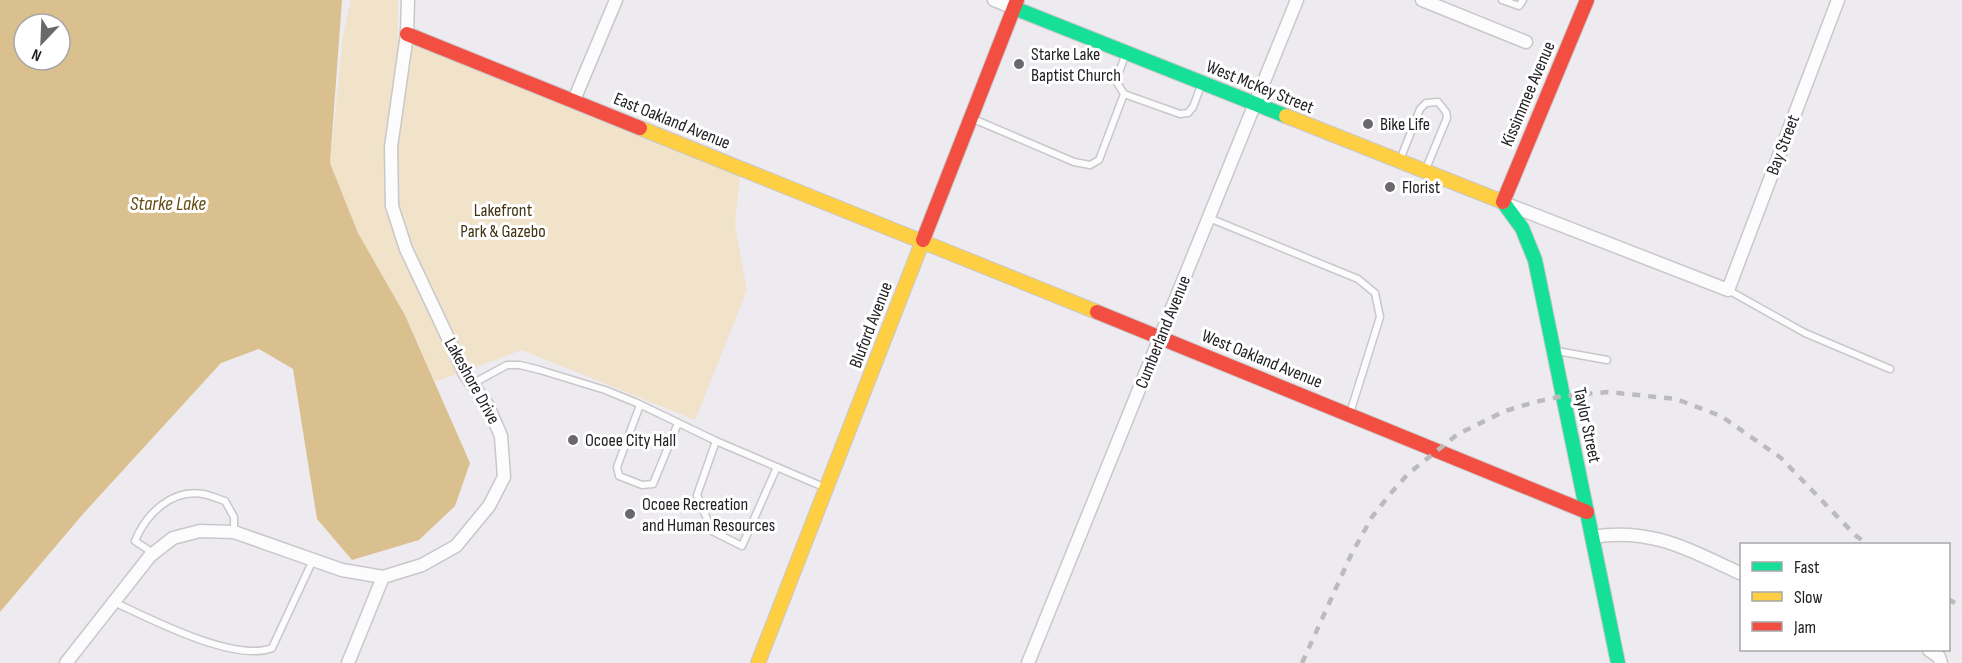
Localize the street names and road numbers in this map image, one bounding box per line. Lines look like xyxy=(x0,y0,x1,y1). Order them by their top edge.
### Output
street label: Kissimmee Avenue xyxy=(1496,38,1560,150)
street label: West McKey Street xyxy=(1203,56,1317,118)
street label: East Oakland Avenue xyxy=(611,88,733,154)
street label: Bay Street xyxy=(1762,112,1804,178)
street label: Cumberland Avenue xyxy=(1131,272,1195,392)
street label: Bluford Avenue xyxy=(845,279,897,371)
street label: West Oakland Avenue xyxy=(1199,325,1325,393)
street label: Lakeshore Drive xyxy=(440,334,504,428)
street label: Taylor Street xyxy=(1569,385,1605,465)

